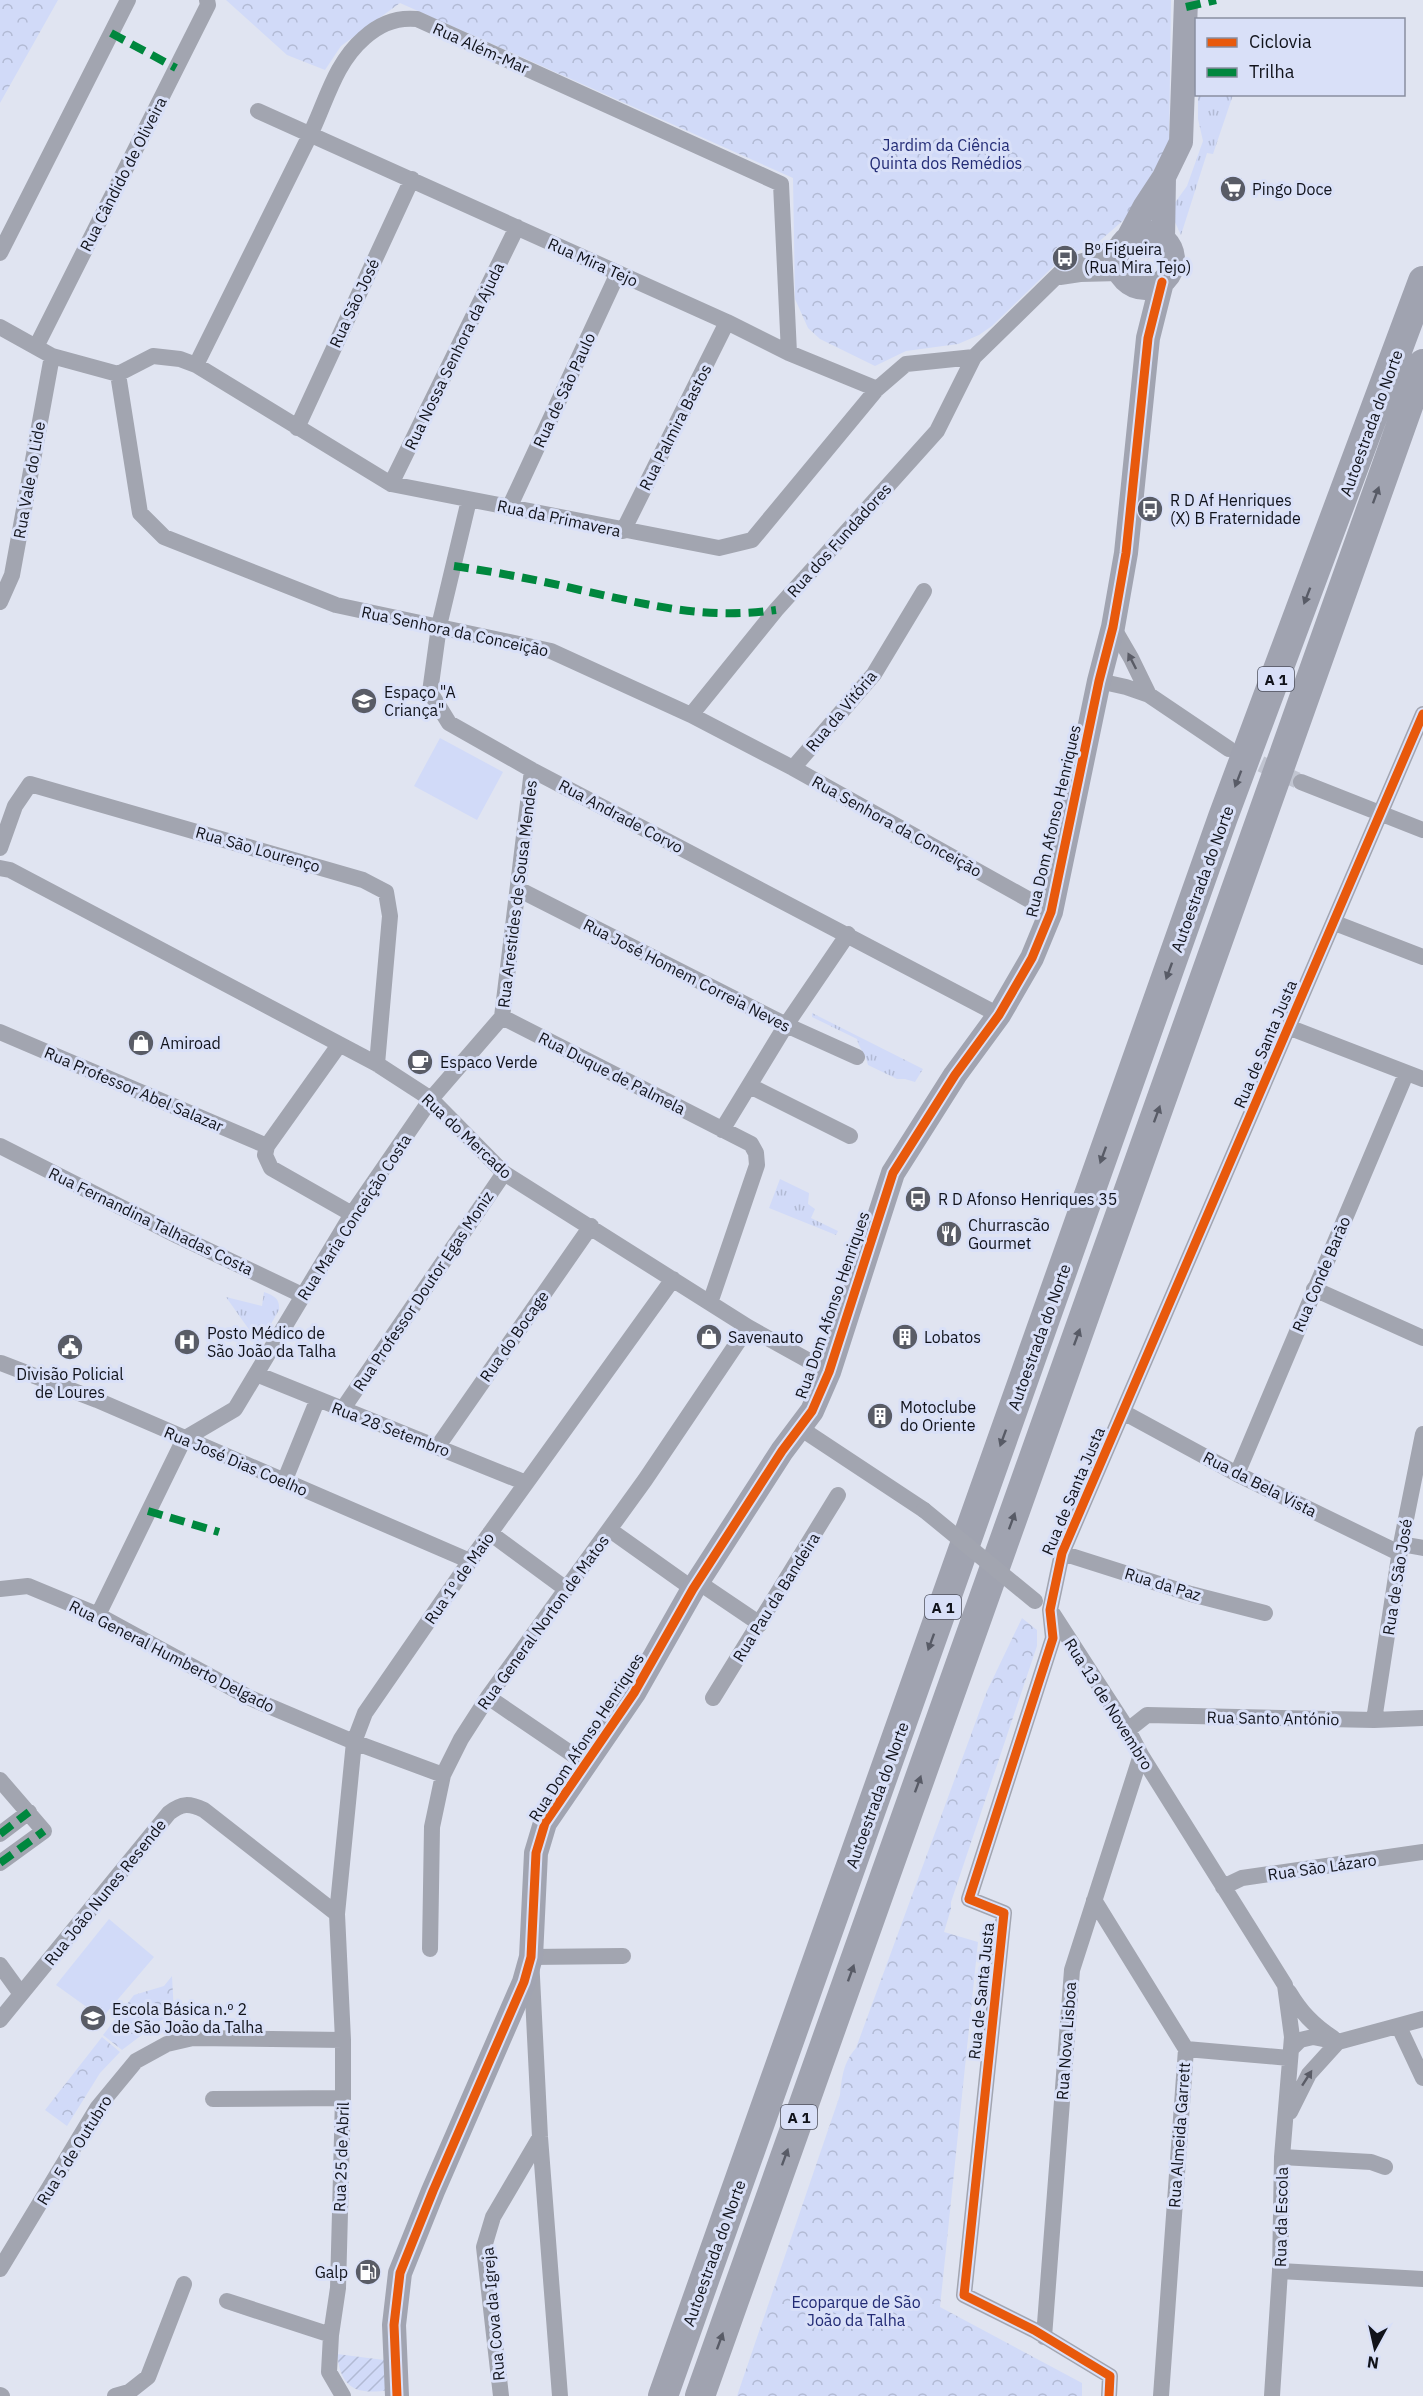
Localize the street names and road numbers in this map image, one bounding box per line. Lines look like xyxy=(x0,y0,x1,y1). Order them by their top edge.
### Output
street label: Rua Além-Mar xyxy=(430,18,532,78)
street label: Rua Cândido de Oliveira xyxy=(75,93,171,255)
street label: Rua Mira Tejo xyxy=(545,233,641,291)
street label: Rua São José xyxy=(325,255,383,351)
street label: Rua Nossa Senhora da Ajuda xyxy=(400,259,508,453)
street label: Rua de São Paulo xyxy=(529,329,599,451)
street label: Autoestrada do Norte xyxy=(1335,347,1407,499)
street label: Rua Palmira Bastos xyxy=(635,360,715,494)
street label: Rua Vale do Lide xyxy=(9,420,49,540)
street label: Rua dos Fundadores xyxy=(783,479,895,601)
street label: Rua da Primavera xyxy=(495,495,623,541)
street label: Rua Senhora da Conceição xyxy=(360,601,550,661)
street label: Rua da Vitória xyxy=(801,666,881,756)
road number: A 1 xyxy=(1258,667,1294,691)
street label: Rua Dom Afonso Henriques xyxy=(1021,723,1085,919)
street label: Rua Senhora da Conceição xyxy=(809,771,985,881)
street label: Rua Andrade Corvo xyxy=(555,775,687,857)
street label: Rua Arestides de Sousa Mendes xyxy=(493,779,541,1009)
street label: Autoestrada do Norte xyxy=(1166,803,1238,955)
street label: Rua São Lourenço xyxy=(193,822,323,876)
street label: Rua José Homem Correia Neves xyxy=(580,914,794,1036)
street label: Rua de Santa Justa xyxy=(1229,976,1301,1111)
street label: Rua Duque de Palmela xyxy=(535,1027,689,1119)
street label: Rua Professor Abel Salazar xyxy=(41,1042,227,1136)
street label: Rua do Mercado xyxy=(418,1089,516,1183)
street label: Rua Maria Conceição Costa xyxy=(293,1130,416,1304)
street label: Rua Fernandina Talhadas Costa xyxy=(46,1163,257,1279)
street label: Rua Professor Doutor Egas Moniz xyxy=(348,1187,498,1395)
street label: Rua Dom Afonso Henriques xyxy=(790,1209,874,1401)
street label: Rua Conde Barão xyxy=(1288,1213,1354,1335)
street label: Autoestrada do Norte xyxy=(1003,1261,1075,1413)
street label: Rua do Bocage xyxy=(475,1286,553,1385)
street label: Rua 28 Setembro xyxy=(329,1397,453,1461)
street label: Rua José Dias Coelho xyxy=(161,1422,311,1500)
street label: Rua de Santa Justa xyxy=(1037,1423,1109,1558)
street label: Rua da Bela Vista xyxy=(1200,1447,1321,1521)
street label: Rua de São José xyxy=(1378,1517,1416,1637)
street label: Rua 1º de Maio xyxy=(420,1528,498,1628)
street label: Rua Pau da Bandeira xyxy=(728,1528,824,1665)
street label: Rua General Norton de Matos xyxy=(473,1531,613,1713)
street label: Rua da Paz xyxy=(1122,1563,1204,1605)
street label: Rua General Humberto Delgado xyxy=(66,1595,278,1717)
road number: A 1 xyxy=(925,1595,961,1619)
street label: Rua 13 de Novembro xyxy=(1060,1635,1158,1773)
street label: Rua Dom Afonso Henriques xyxy=(524,1649,648,1825)
street label: Rua Santo António xyxy=(1206,1707,1340,1729)
street label: Autoestrada do Norte xyxy=(841,1719,913,1871)
street label: Rua João Nunes Resende xyxy=(40,1815,170,1969)
street label: Rua São Lázaro xyxy=(1266,1849,1378,1885)
street label: Rua de Santa Justa xyxy=(964,1921,998,2060)
street label: Rua Nova Lisboa xyxy=(1052,1981,1080,2101)
street label: Rua Almeida Garrett xyxy=(1164,2062,1194,2208)
street label: Rua 5 de Outubro xyxy=(32,2091,116,2209)
street label: Rua 25 de Abril xyxy=(329,2102,353,2212)
road number: A 1 xyxy=(781,2105,817,2129)
street label: Rua da Escola xyxy=(1270,2166,1292,2267)
street label: Autoestrada do Norte xyxy=(678,2177,750,2329)
street label: Rua Cova da Igreja xyxy=(477,2246,509,2382)

